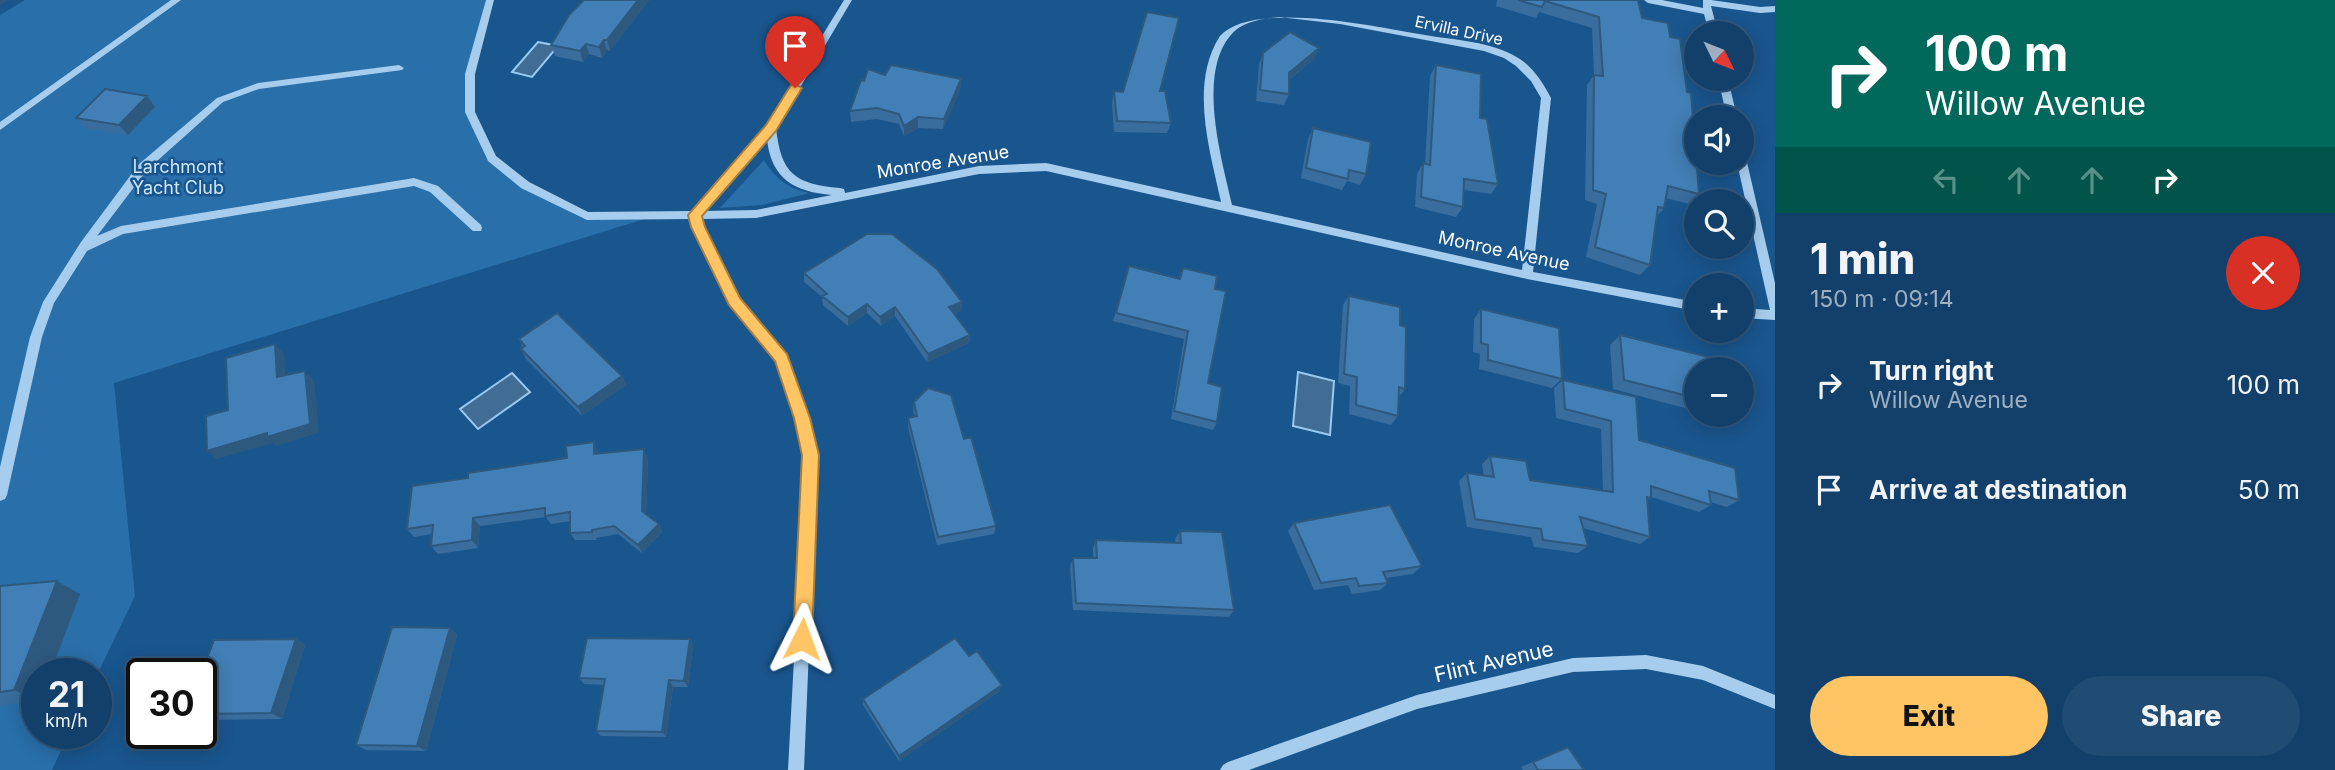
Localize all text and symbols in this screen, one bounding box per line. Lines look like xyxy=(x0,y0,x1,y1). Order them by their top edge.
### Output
street label: Ervilla Drive xyxy=(1413,11,1505,49)
pin xyxy=(765,16,825,88)
north arrow xyxy=(1684,21,1754,91)
map controls xyxy=(1684,21,1754,427)
text: 100 m xyxy=(1925,24,2069,83)
icon: arrive xyxy=(776,27,814,65)
icon: right xyxy=(1810,28,1901,119)
text: Willow Avenue xyxy=(1925,84,2146,123)
button: sound xyxy=(1684,105,1754,175)
street label: Monroe Avenue xyxy=(875,141,1011,182)
park label: Larchmont Yacht Club xyxy=(132,156,224,198)
icon: left xyxy=(1927,161,1965,199)
icon: ahead xyxy=(2000,161,2038,199)
icon: ahead xyxy=(2073,161,2111,199)
icon: right xyxy=(2146,161,2184,199)
button: search xyxy=(1684,189,1754,259)
street label: Monroe Avenue xyxy=(1437,226,1572,275)
text: 1 min xyxy=(1810,233,1915,284)
button: close xyxy=(2226,236,2300,310)
button: + xyxy=(1684,273,1754,343)
text: 150 m · 09:14 xyxy=(1810,285,1954,313)
text: Turn right xyxy=(1869,355,1994,386)
button: − xyxy=(1684,357,1754,427)
icon: right xyxy=(1810,366,1848,404)
text: 100 m xyxy=(2227,369,2300,400)
text: Willow Avenue xyxy=(1869,386,2028,414)
icon: arrive xyxy=(1810,471,1848,509)
text: Arrive at destination xyxy=(1869,474,2128,505)
text: 50 m xyxy=(2238,474,2300,505)
position arrow xyxy=(765,602,839,676)
street label: Flint Avenue xyxy=(1432,636,1556,687)
speed limit sign: 30 xyxy=(126,658,217,749)
text: 21 xyxy=(48,673,85,715)
button: Exit xyxy=(1810,676,2048,756)
button: Share xyxy=(2062,676,2300,756)
text: km/h xyxy=(45,710,88,731)

